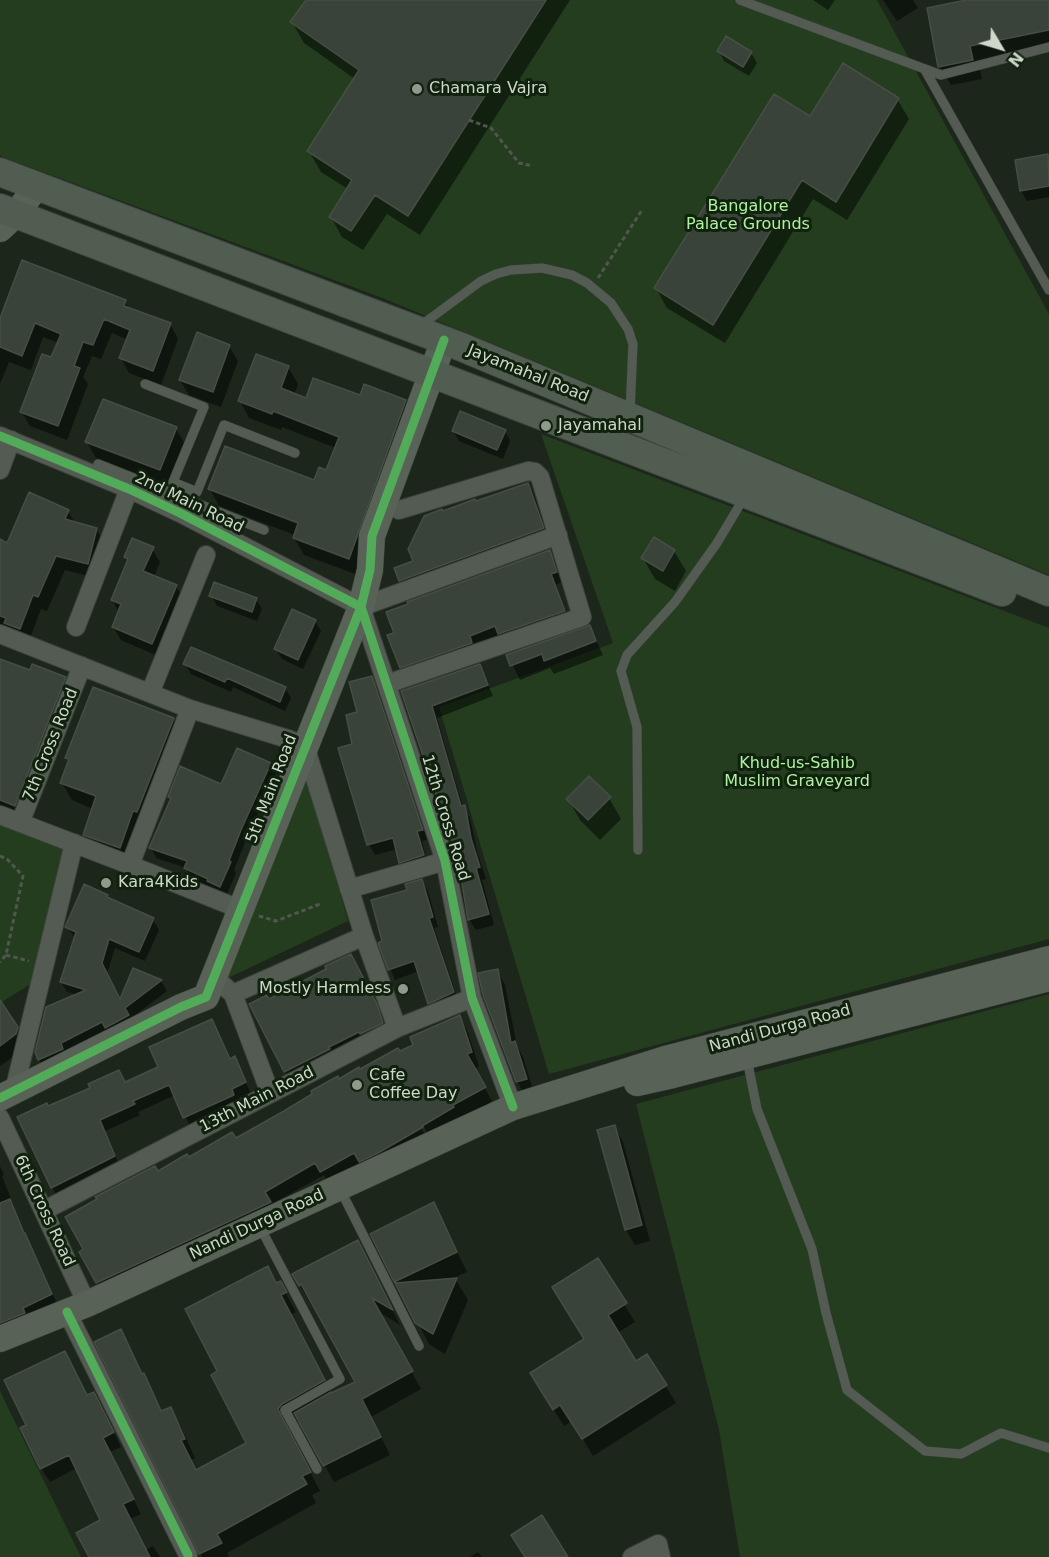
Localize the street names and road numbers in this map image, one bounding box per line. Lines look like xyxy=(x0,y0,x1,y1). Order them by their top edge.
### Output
street label: Jayamahal Road xyxy=(465,341,591,407)
street label: 2nd Main Road xyxy=(131,468,247,538)
street label: 7th Cross Road xyxy=(19,685,83,805)
street label: 5th Main Road xyxy=(242,732,302,846)
street label: 12th Cross Road xyxy=(417,753,473,883)
street label: Nandi Durga Road xyxy=(707,1001,853,1057)
street label: 13th Main Road xyxy=(197,1063,317,1137)
street label: 6th Cross Road xyxy=(10,1152,78,1270)
street label: Nandi Durga Road xyxy=(187,1186,327,1264)

